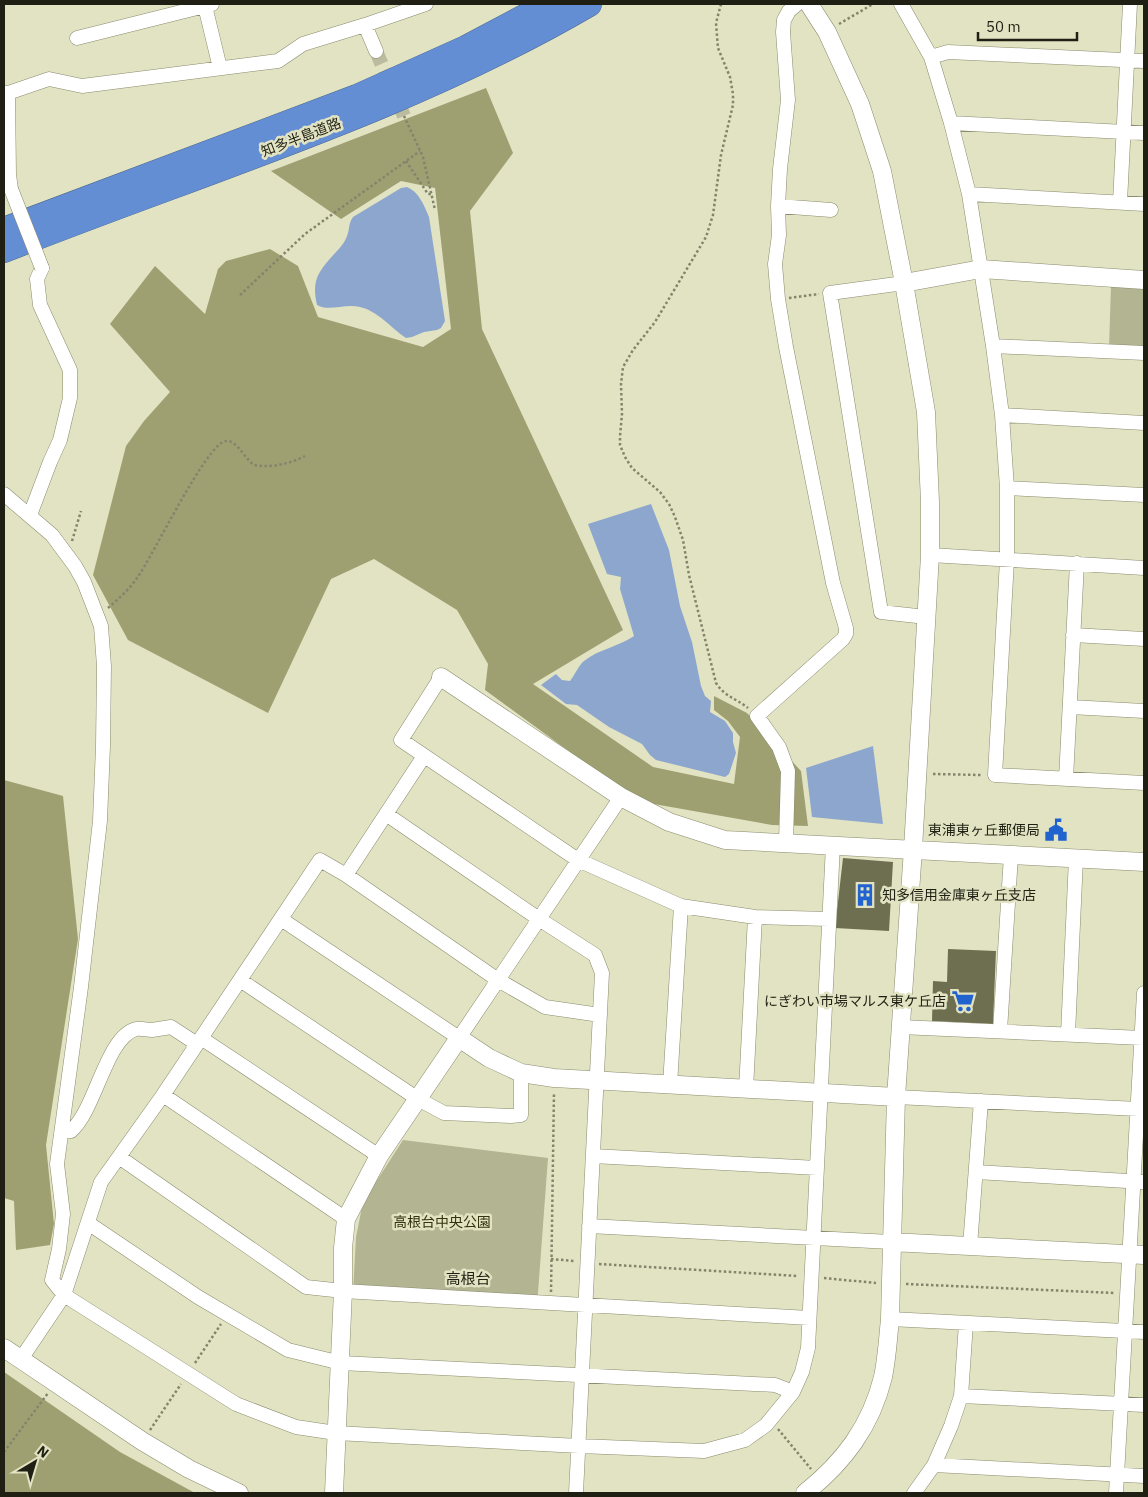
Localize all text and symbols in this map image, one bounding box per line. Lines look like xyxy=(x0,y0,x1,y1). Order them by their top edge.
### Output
scale bar xyxy=(978,10,1077,42)
text: 50 m xyxy=(986,17,1021,36)
street label: 知多半島道路 xyxy=(259,114,343,160)
public building icon: 東浦東ヶ丘郵便局 xyxy=(1043,817,1069,843)
place label: 東浦東ヶ丘郵便局 xyxy=(928,821,1040,839)
building icon: 知多信用金庫東ヶ丘支店 xyxy=(852,882,878,908)
place label: 知多信用金庫東ヶ丘支店 xyxy=(882,886,1036,904)
supermarket icon: にぎわい市場マルス東ケ丘店 xyxy=(950,988,976,1014)
place label: にぎわい市場マルス東ケ丘店 xyxy=(764,992,946,1010)
park label: 高根台中央公園 xyxy=(393,1213,491,1231)
district label: 高根台 xyxy=(445,1269,491,1288)
north arrow xyxy=(10,1437,60,1487)
text: N xyxy=(33,1442,53,1462)

